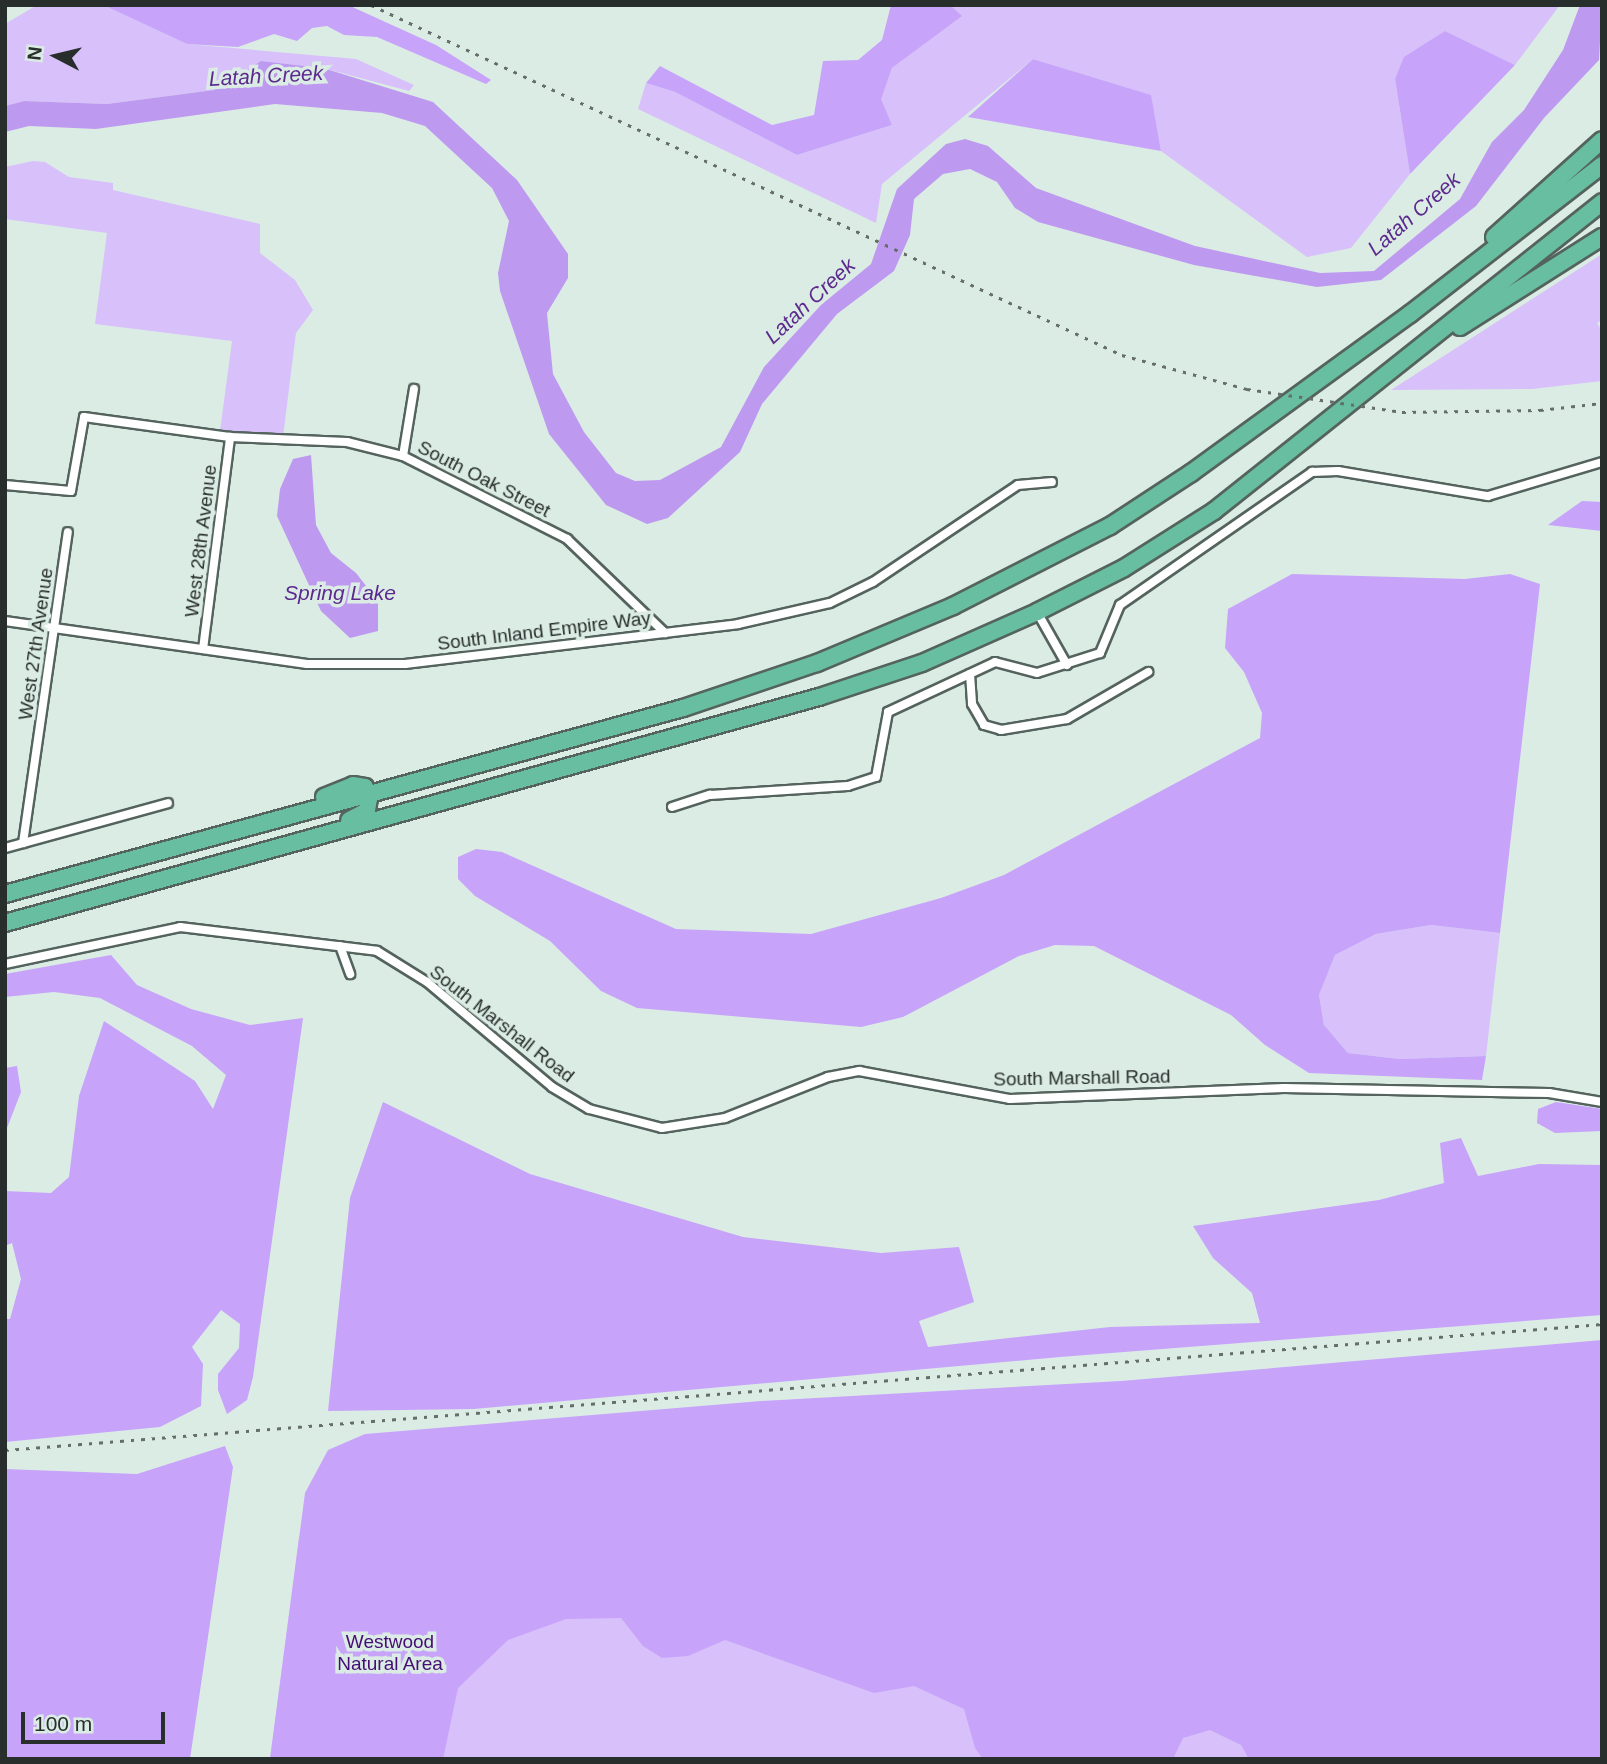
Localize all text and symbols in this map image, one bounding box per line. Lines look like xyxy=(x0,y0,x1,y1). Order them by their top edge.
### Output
north arrow xyxy=(21,21,91,91)
text: N xyxy=(23,45,46,61)
water label: Latah Creek xyxy=(208,60,324,92)
water label: Latah Creek xyxy=(1363,167,1465,261)
water label: Latah Creek xyxy=(760,253,860,349)
street label: South Oak Street xyxy=(414,436,554,522)
street label: West 28th Avenue xyxy=(180,463,222,619)
street label: West 27th Avenue xyxy=(14,566,58,722)
water label: Spring Lake xyxy=(284,580,396,606)
street label: South Inland Empire Way xyxy=(436,607,652,655)
street label: South Marshall Road xyxy=(425,960,579,1088)
street label: South Marshall Road xyxy=(993,1065,1171,1091)
park label: Westwood Natural Area xyxy=(337,1631,443,1675)
scale bar xyxy=(24,1698,168,1742)
text: 100 m xyxy=(34,1712,92,1735)

